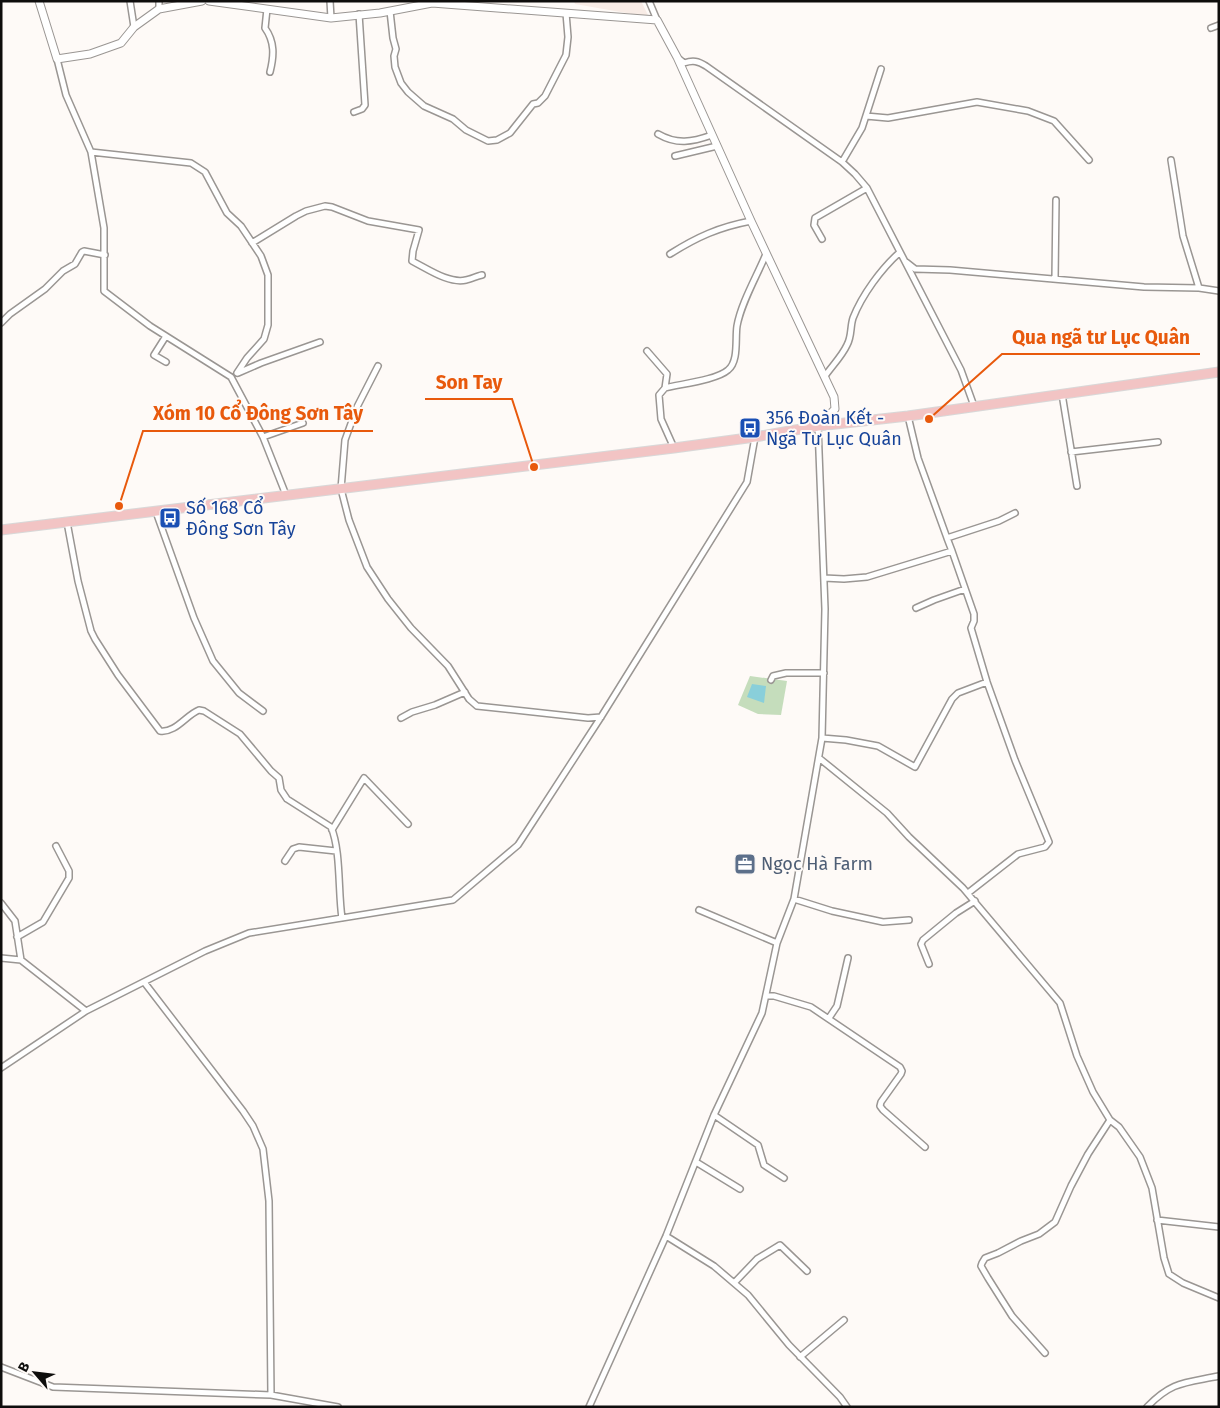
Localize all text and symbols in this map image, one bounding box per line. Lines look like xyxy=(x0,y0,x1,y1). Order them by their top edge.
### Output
callout: Qua ngã tư Lục Quân xyxy=(1002,320,1200,354)
text: Qua ngã tư Lục Quân xyxy=(1012,326,1190,349)
callout: Son Tay xyxy=(425,365,512,399)
text: Son Tay xyxy=(436,371,503,394)
callout: Xóm 10 Cổ Đông Sơn Tây xyxy=(143,397,373,431)
text: Xóm 10 Cổ Đông Sơn Tây xyxy=(152,399,363,425)
place label: 356 Đoàn Kết - Ngã Tư Lục Quân xyxy=(766,407,902,450)
bus stop icon: 356 Đoàn Kết - Ngã Tư Lục Quân xyxy=(738,416,762,440)
place label: Số 168 Cổ Đông Sơn Tây xyxy=(186,496,296,540)
bus stop icon: Số 168 Cổ Đông Sơn Tây xyxy=(158,506,182,530)
office icon: Ngọc Hà Farm xyxy=(733,852,757,876)
place label: Ngọc Hà Farm xyxy=(761,853,873,875)
north arrow xyxy=(10,1348,60,1398)
text: B xyxy=(14,1359,34,1375)

